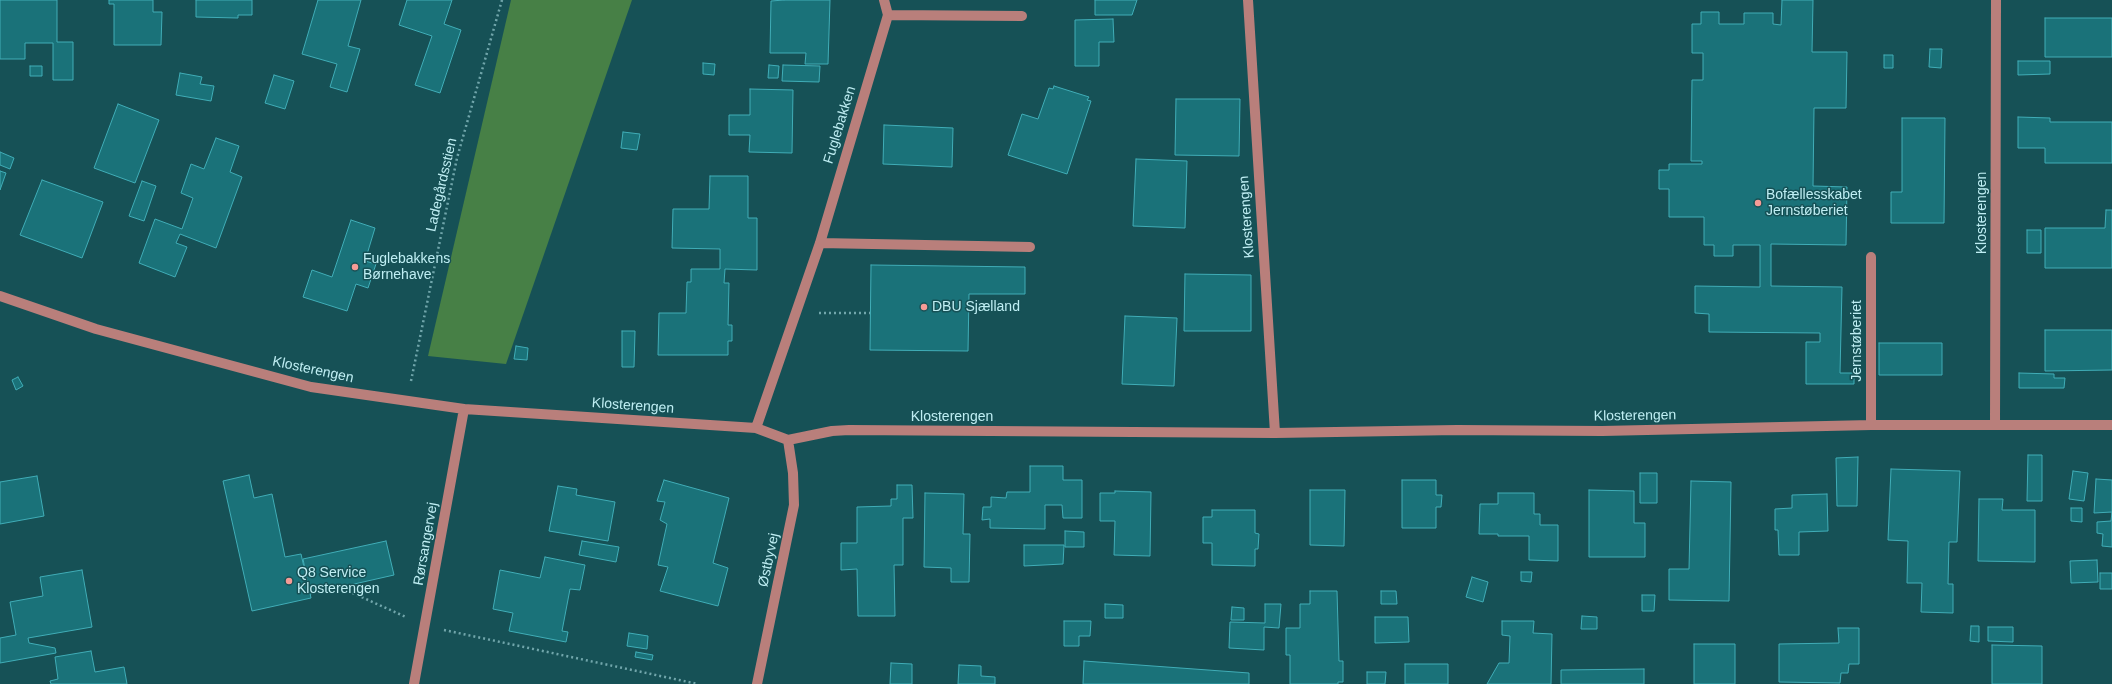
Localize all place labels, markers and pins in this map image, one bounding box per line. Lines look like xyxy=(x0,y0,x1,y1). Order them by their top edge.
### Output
place label: Bofællesskabet Jernstøberiet xyxy=(1766,187,1862,220)
marker: Bofællesskabet Jernstøberiet xyxy=(1753,198,1763,208)
place label: Fuglebakkens Børnehave xyxy=(363,251,450,284)
marker: Fuglebakkens Børnehave xyxy=(350,262,360,272)
place label: DBU Sjælland xyxy=(932,299,1020,315)
marker: DBU Sjælland xyxy=(919,302,929,312)
place label: Q8 Service Klosterengen xyxy=(297,565,380,598)
marker: Q8 Service Klosterengen xyxy=(284,576,294,586)

